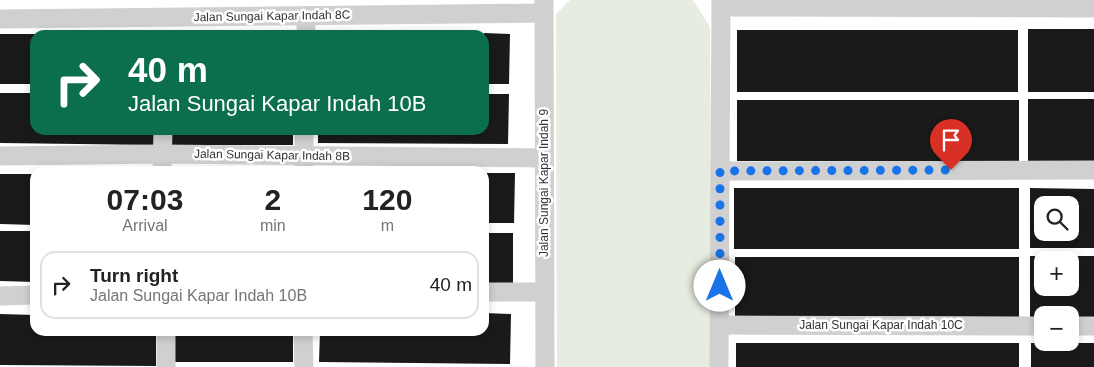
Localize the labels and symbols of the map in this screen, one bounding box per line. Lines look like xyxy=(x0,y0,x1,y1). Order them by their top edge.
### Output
street label: Jalan Sungai Kapar Indah 8C xyxy=(193,8,351,24)
street label: Jalan Sungai Kapar Indah 9 xyxy=(537,109,551,257)
pin xyxy=(930,119,972,170)
street label: Jalan Sungai Kapar Indah 8B xyxy=(194,147,350,163)
position arrow xyxy=(693,259,745,311)
street label: Jalan Sungai Kapar Indah 10C xyxy=(799,318,963,332)

